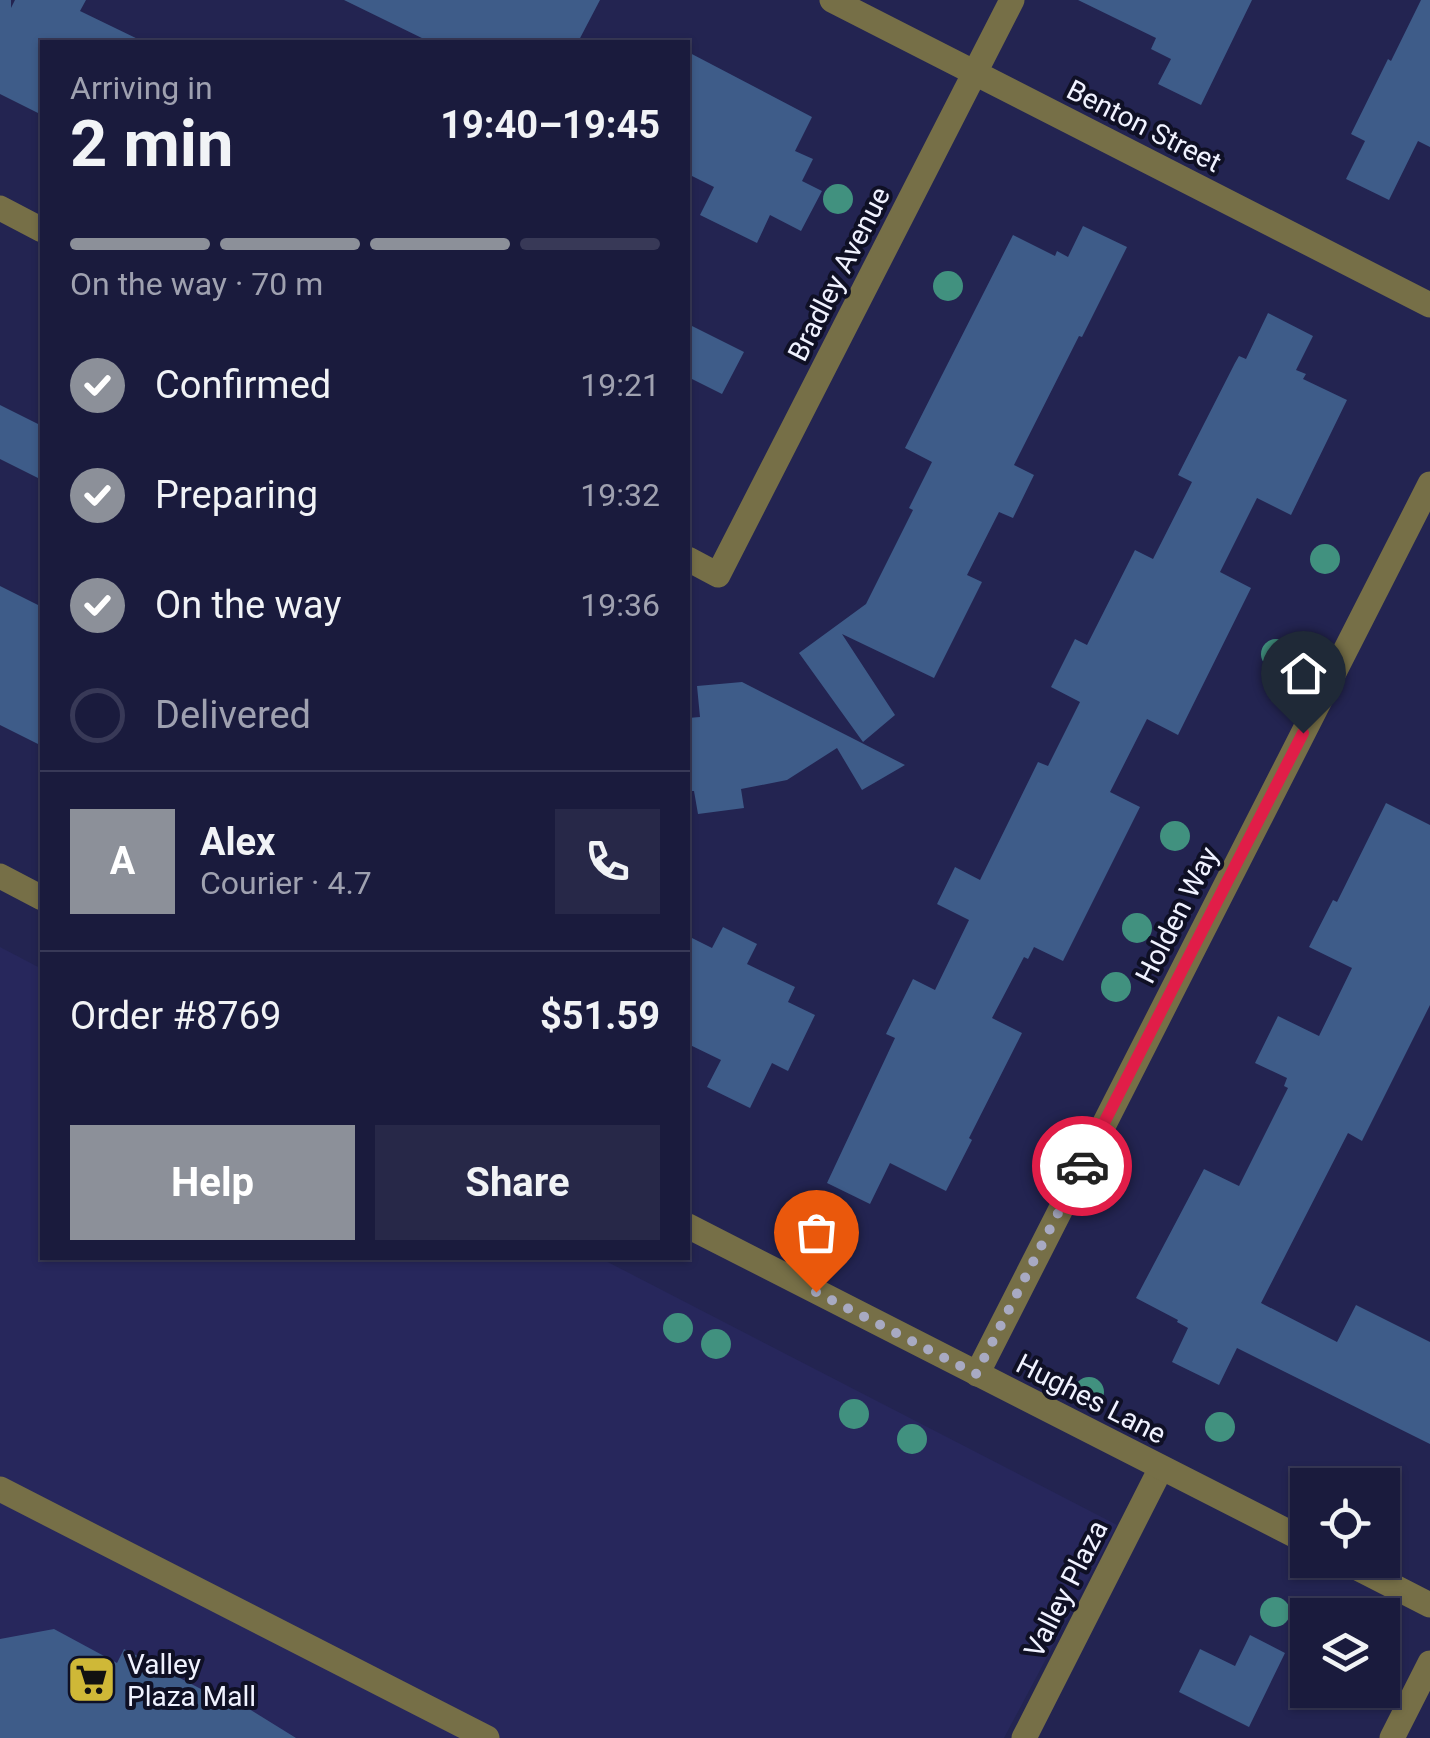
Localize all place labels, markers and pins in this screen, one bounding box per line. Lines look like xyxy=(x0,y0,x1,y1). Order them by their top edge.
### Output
pin xyxy=(1261,631,1346,734)
pin xyxy=(774,1190,859,1293)
place label: Valley Plaza Mall xyxy=(127,1648,256,1713)
supermarket icon: Valley Plaza Mall xyxy=(66,1654,118,1706)

